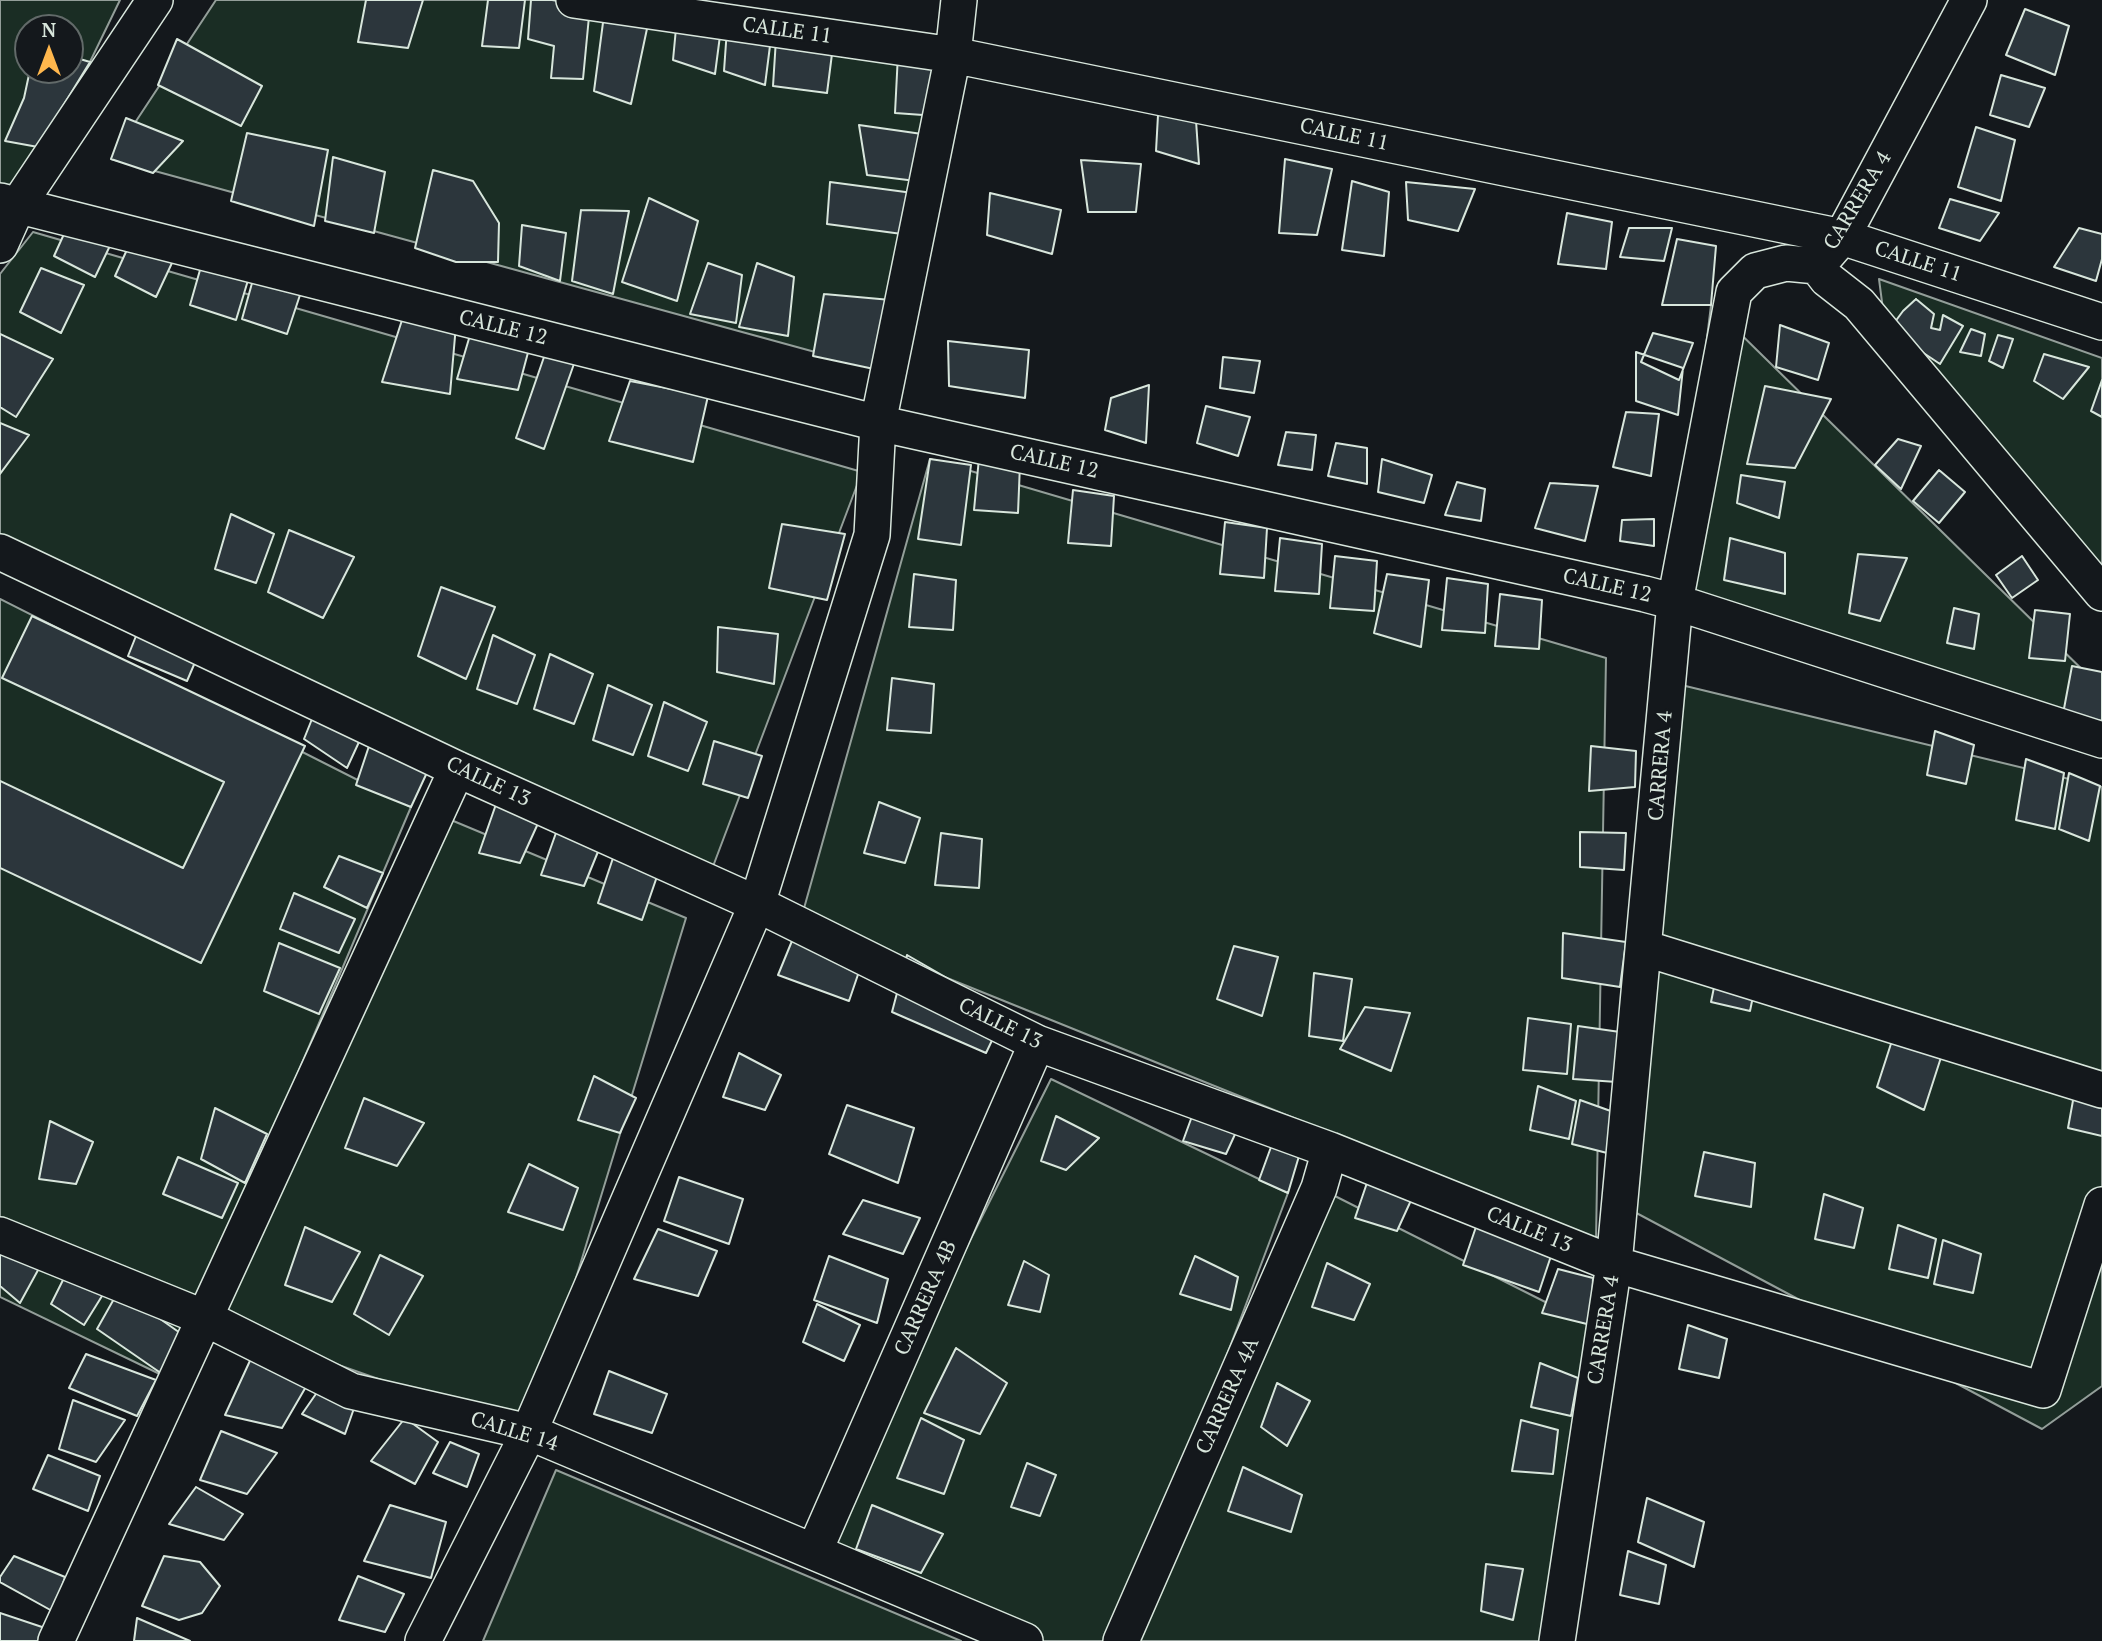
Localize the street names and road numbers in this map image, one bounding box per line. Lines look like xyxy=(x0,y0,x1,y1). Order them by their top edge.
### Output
street label: CALLE 11 xyxy=(741,12,833,50)
street label: CALLE 11 xyxy=(1297,113,1391,157)
street label: CARRERA 4 xyxy=(1819,147,1897,255)
street label: CALLE 11 xyxy=(1871,236,1965,288)
street label: CALLE 12 xyxy=(456,305,550,351)
street label: CALLE 12 xyxy=(1007,440,1101,484)
street label: CALLE 12 xyxy=(1560,564,1654,608)
street label: CARRERA 4 xyxy=(1644,710,1678,822)
street label: CALLE 13 xyxy=(442,752,534,812)
street label: CALLE 13 xyxy=(954,993,1046,1055)
street label: CALLE 13 xyxy=(1482,1201,1576,1259)
street label: CARRERA 4B xyxy=(889,1237,963,1359)
street label: CARRERA 4 xyxy=(1583,1274,1625,1386)
street label: CARRERA 4A xyxy=(1191,1334,1265,1458)
street label: CALLE 14 xyxy=(467,1407,561,1457)

